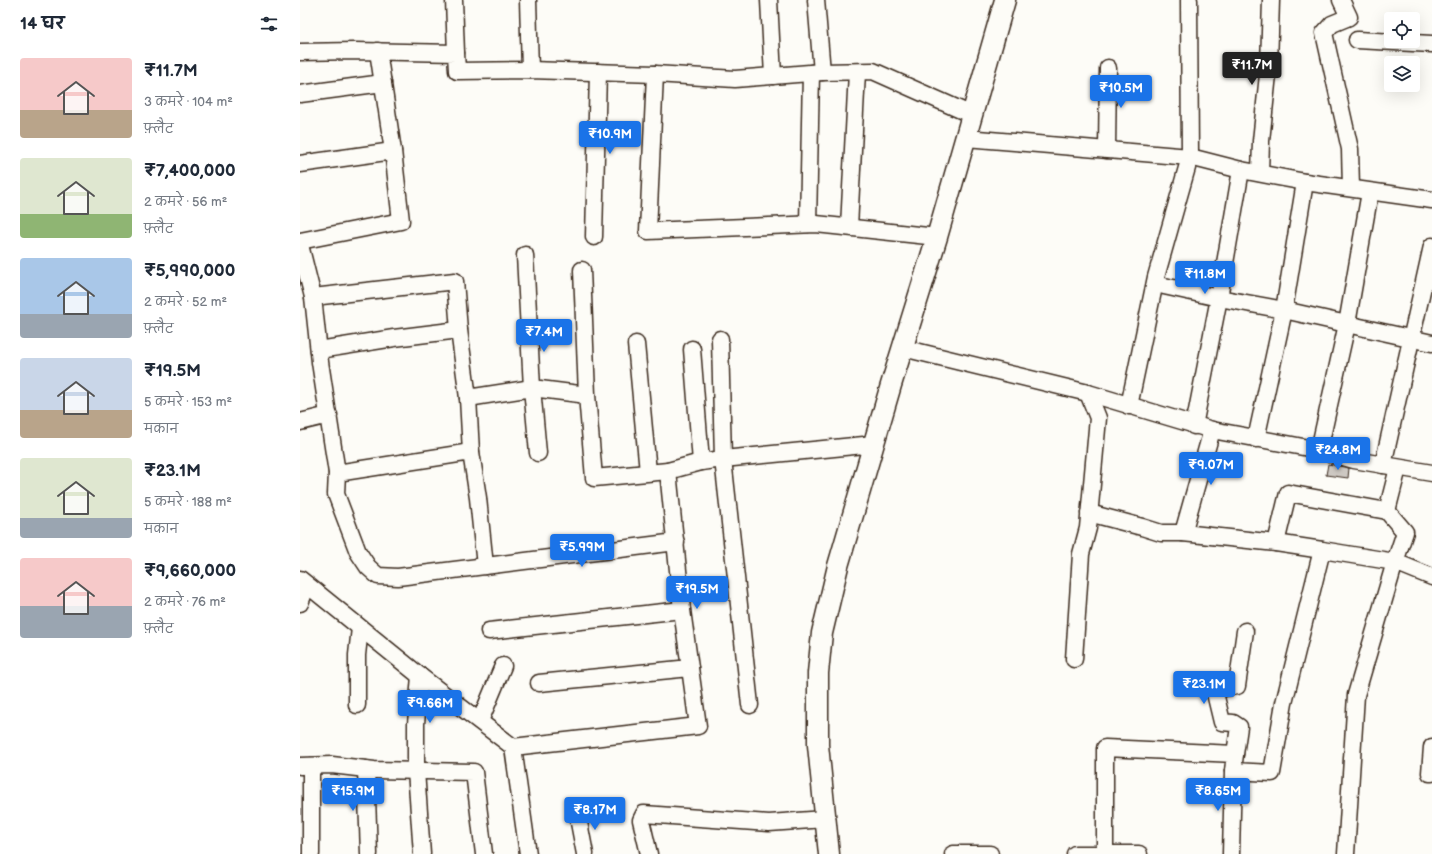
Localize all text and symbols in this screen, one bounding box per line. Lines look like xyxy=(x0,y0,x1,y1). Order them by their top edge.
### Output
map controls xyxy=(1384,12,1420,92)
button: locate xyxy=(1384,12,1420,48)
icon: filters xyxy=(258,13,280,35)
text: 14 घर xyxy=(20,14,64,34)
pin: ₹11.7M xyxy=(1219,52,1285,86)
button: layers xyxy=(1384,56,1420,92)
text: ₹11.7M xyxy=(1231,57,1273,73)
text: ₹11.7M xyxy=(144,61,198,81)
icon: home xyxy=(52,74,100,122)
pin: ₹10.5M xyxy=(1088,75,1154,109)
text: ₹10.5M xyxy=(1099,80,1143,96)
text: 3 कमरे · 104 m² xyxy=(144,94,233,110)
text: फ़्लैट xyxy=(144,121,174,137)
pin: ₹10.9M xyxy=(577,121,643,155)
text: ₹10.9M xyxy=(588,126,632,142)
text: ₹7,400,000 xyxy=(144,161,236,181)
icon: home xyxy=(52,174,100,222)
text: 2 कमरे · 56 m² xyxy=(144,194,227,210)
text: फ़्लैट xyxy=(144,221,174,237)
text: ₹5,990,000 xyxy=(144,261,235,281)
pin: ₹11.8M xyxy=(1172,261,1238,295)
text: ₹11.8M xyxy=(1184,266,1226,282)
icon: home xyxy=(52,274,100,322)
text: 2 कमरे · 52 m² xyxy=(144,294,227,310)
pin: ₹7.4M xyxy=(516,319,572,353)
text: फ़्लैट xyxy=(144,321,174,337)
text: ₹7.4M xyxy=(525,324,563,340)
text: ₹19.5M xyxy=(144,361,201,381)
icon: home xyxy=(52,374,100,422)
text: 5 कमरे · 153 m² xyxy=(144,394,232,410)
text: मकान xyxy=(144,421,178,437)
pin: ₹24.8M xyxy=(1305,437,1371,471)
text: ₹24.8M xyxy=(1315,442,1361,458)
pin: ₹9.07M xyxy=(1178,452,1244,486)
text: ₹9.07M xyxy=(1188,457,1234,473)
text: ₹23.1M xyxy=(144,461,201,481)
icon: home xyxy=(52,474,100,522)
text: 5 कमरे · 188 m² xyxy=(144,494,232,510)
text: मकान xyxy=(144,521,178,537)
pin: ₹5.99M xyxy=(549,534,615,568)
text: ₹5.99M xyxy=(559,539,605,555)
text: ₹9,660,000 xyxy=(144,561,236,581)
icon: home xyxy=(52,574,100,622)
pin: ₹19.5M xyxy=(664,576,730,610)
text: ₹19.5M xyxy=(675,581,719,597)
text: 2 कमरे · 76 m² xyxy=(144,594,226,610)
text: फ़्लैट xyxy=(144,621,174,637)
pin: ₹23.1M xyxy=(1171,671,1237,705)
text: ₹23.1M xyxy=(1182,676,1226,692)
pin: ₹9.66M xyxy=(397,690,463,724)
text: ₹9.66M xyxy=(407,695,453,711)
pin: ₹15.9M xyxy=(320,778,386,812)
pin: ₹8.65M xyxy=(1185,778,1251,812)
text: ₹15.9M xyxy=(331,783,375,799)
text: ₹8.65M xyxy=(1195,783,1241,799)
pin: ₹8.17M xyxy=(562,797,628,831)
text: ₹8.17M xyxy=(573,802,617,818)

